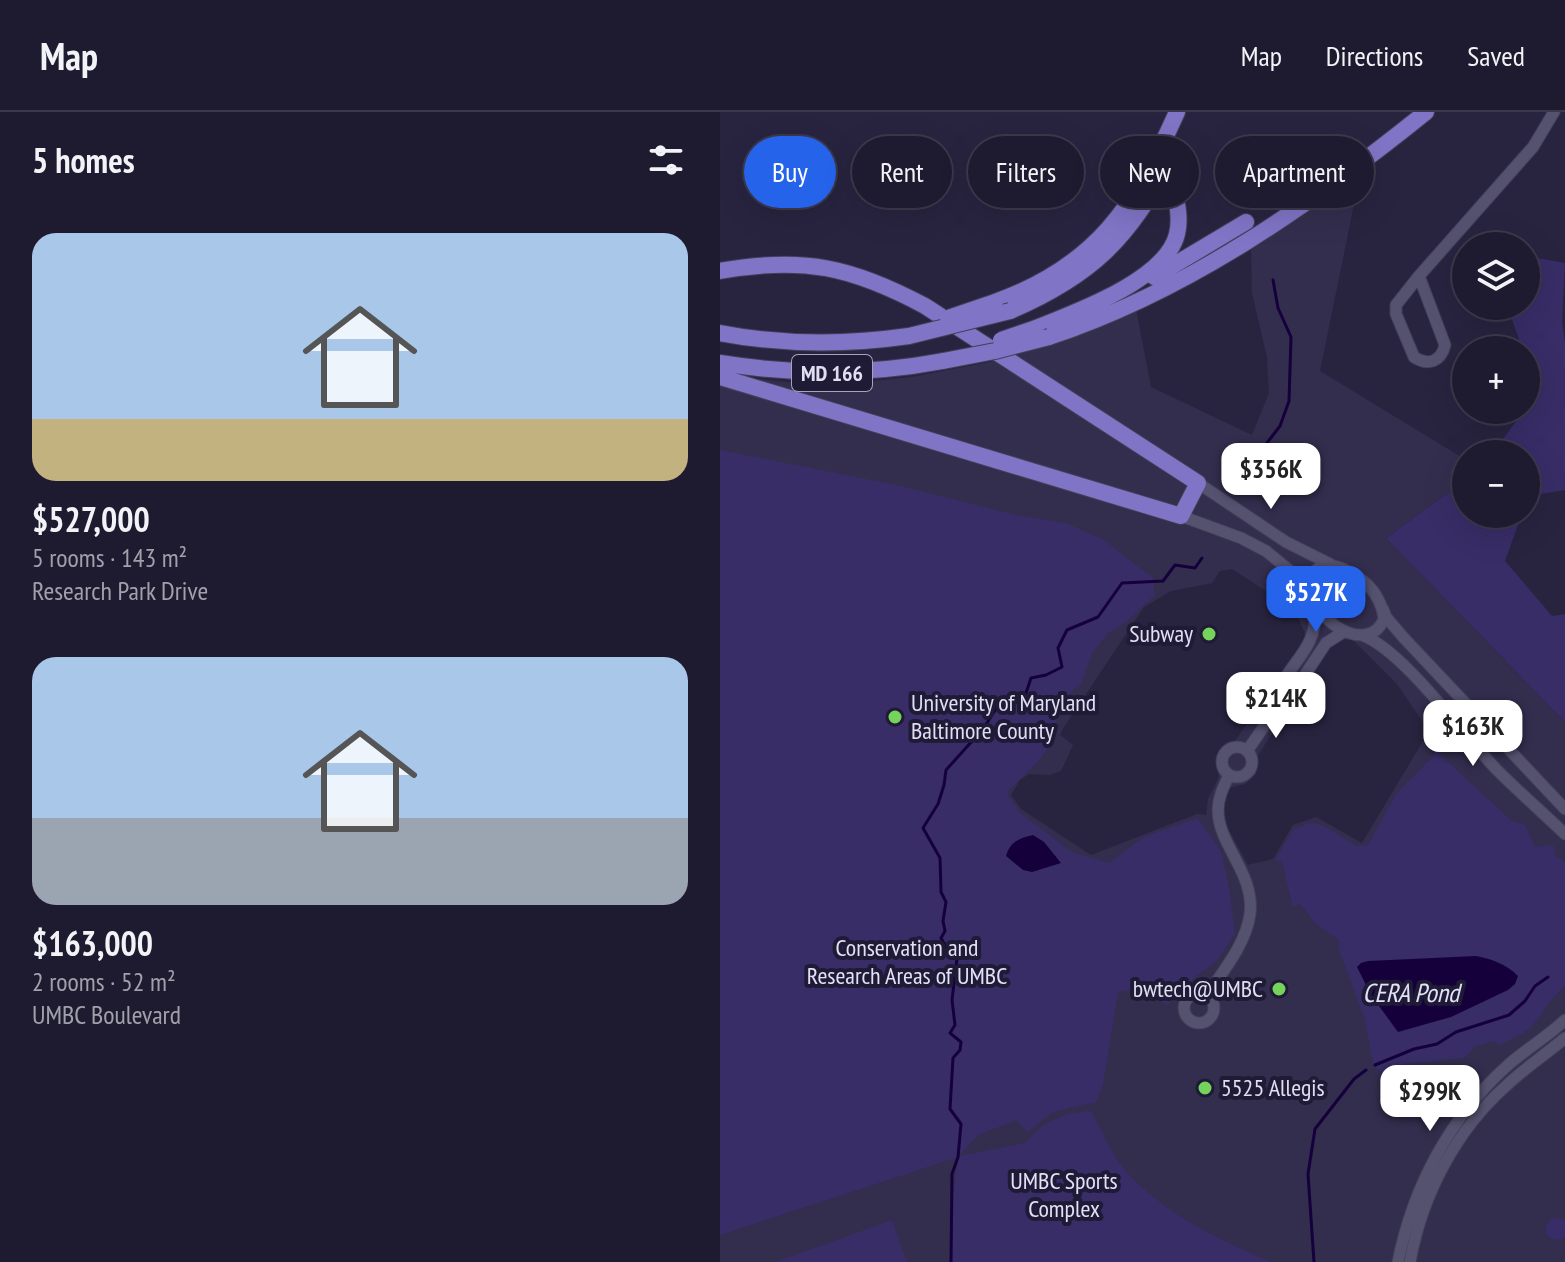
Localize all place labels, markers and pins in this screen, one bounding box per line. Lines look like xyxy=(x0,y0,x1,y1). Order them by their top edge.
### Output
pin: $356K xyxy=(1215,443,1327,511)
pin: $527K xyxy=(1260,566,1372,634)
place label: Subway xyxy=(1129,618,1193,649)
marker: Subway xyxy=(1200,625,1218,643)
pin: $214K xyxy=(1220,672,1332,740)
place label: University of Maryland Baltimore County xyxy=(911,687,1096,746)
pin: $163K xyxy=(1417,700,1529,768)
marker: University of Maryland Baltimore County xyxy=(886,708,904,726)
place label: bwtech@UMBC xyxy=(1133,973,1263,1004)
marker: bwtech@UMBC xyxy=(1270,980,1288,998)
pin: $299K xyxy=(1374,1065,1486,1133)
place label: 5525 Allegis xyxy=(1221,1072,1325,1103)
marker: 5525 Allegis xyxy=(1196,1079,1214,1097)

